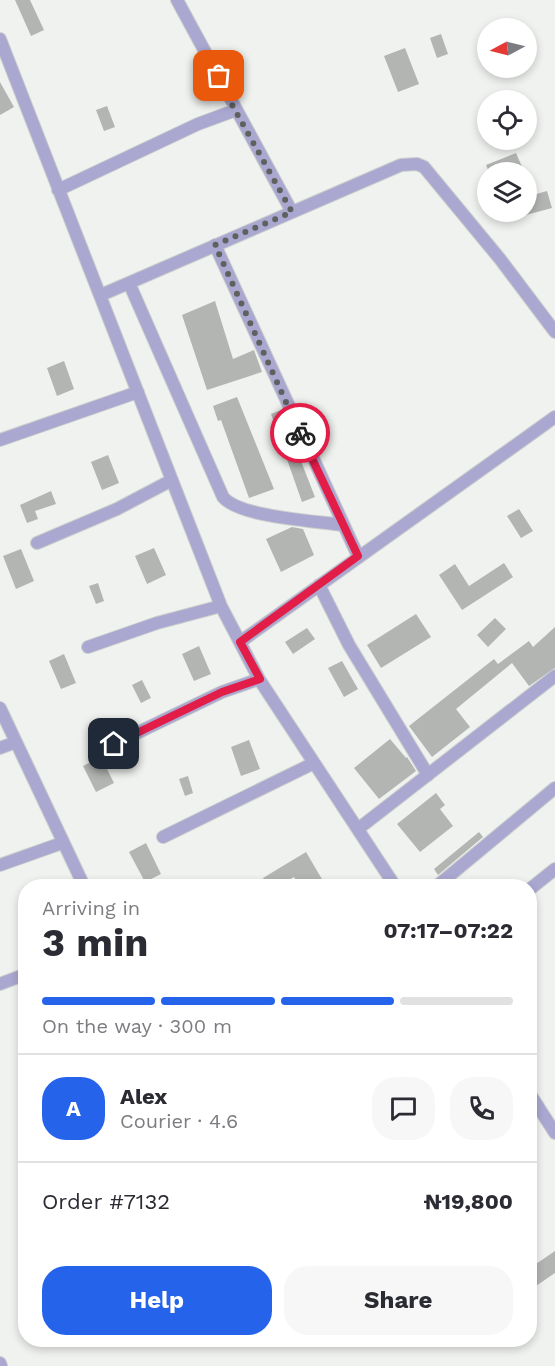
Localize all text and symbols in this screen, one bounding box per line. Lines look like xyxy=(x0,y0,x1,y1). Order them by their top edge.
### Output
north arrow xyxy=(477,18,537,78)
map controls xyxy=(477,18,537,222)
pin xyxy=(193,50,244,101)
icon: bag xyxy=(202,59,235,92)
button: locate xyxy=(477,90,537,150)
button: layers xyxy=(477,162,537,222)
courier xyxy=(270,403,330,463)
icon: bike xyxy=(284,417,317,450)
pin xyxy=(88,718,139,769)
icon: home xyxy=(97,727,130,760)
text: Arriving in xyxy=(42,896,140,920)
text: 07:17–07:22 xyxy=(384,918,513,943)
text: 3 min xyxy=(42,920,149,965)
text: On the way · 300 m xyxy=(42,1014,232,1038)
button: chat xyxy=(372,1077,435,1140)
button: phone xyxy=(450,1077,513,1140)
text: Alex xyxy=(120,1084,167,1109)
text: A xyxy=(66,1096,81,1121)
text: Courier · 4.6 xyxy=(120,1109,238,1133)
text: Order #7132 xyxy=(42,1189,170,1214)
text: ₦19,800 xyxy=(423,1189,513,1214)
button: Help xyxy=(42,1266,272,1335)
button: Share xyxy=(284,1266,513,1335)

